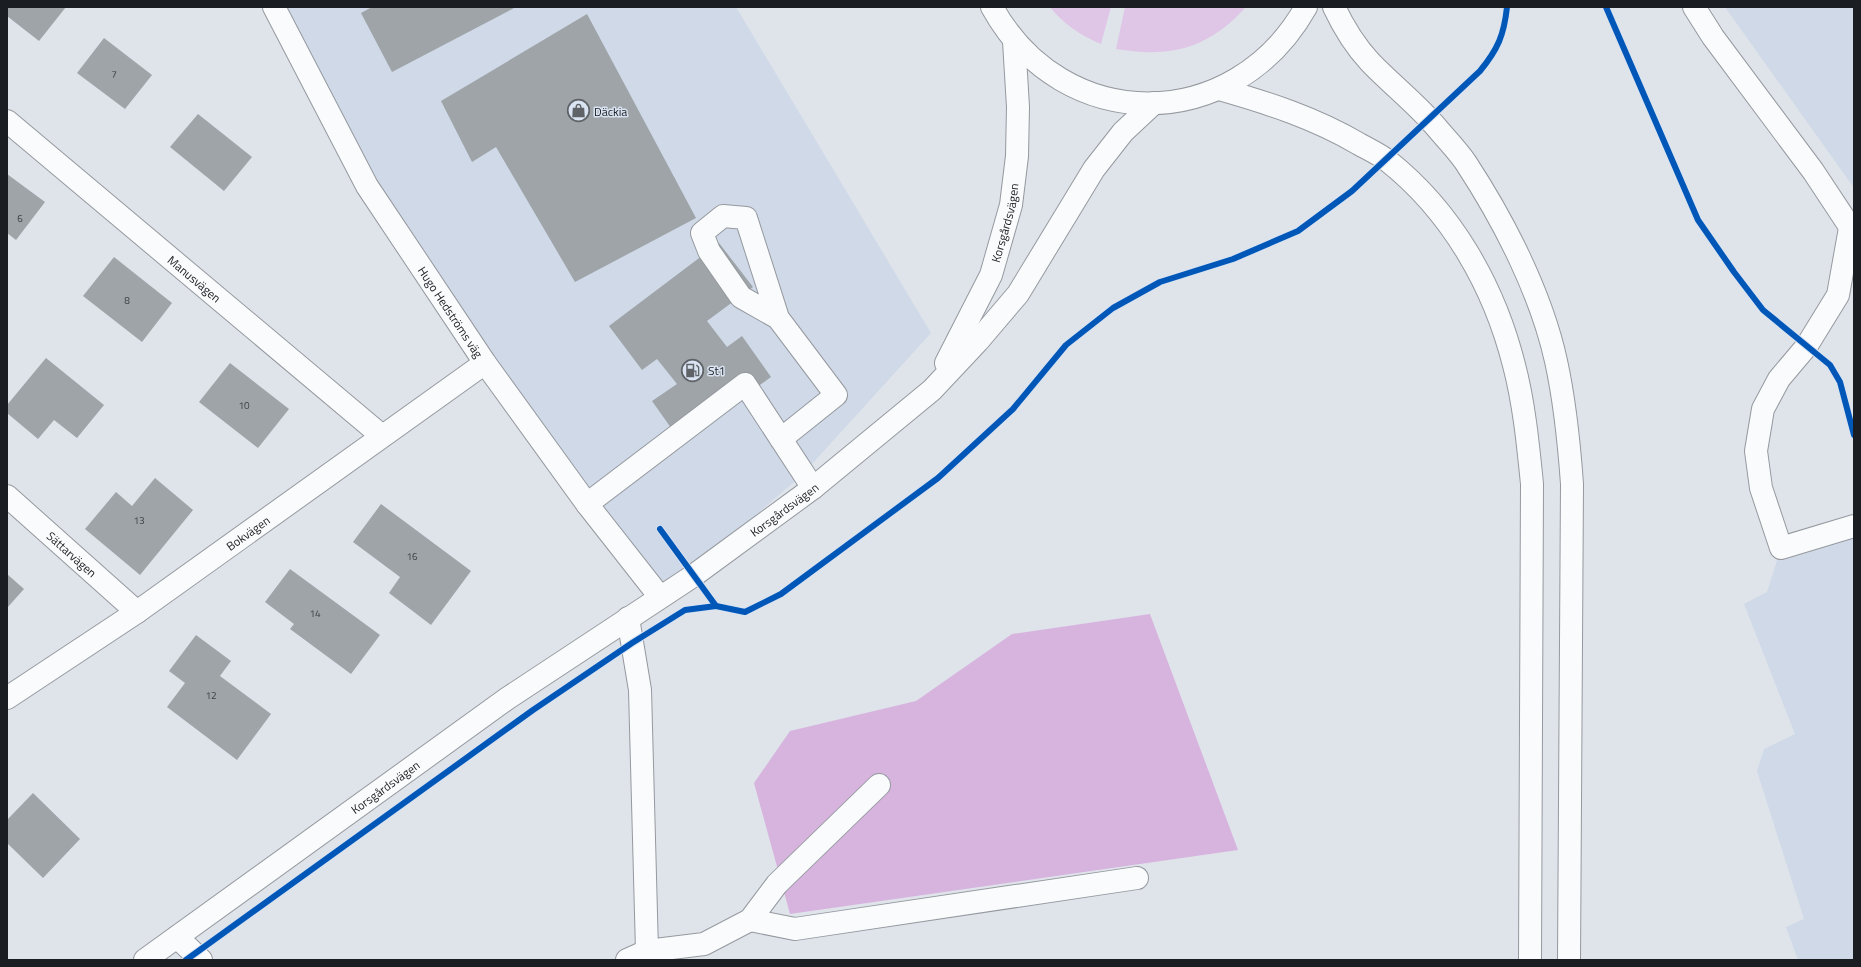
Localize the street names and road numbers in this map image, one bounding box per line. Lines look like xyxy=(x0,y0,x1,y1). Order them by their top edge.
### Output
street label: Korsgårdsvägen xyxy=(986,182,1023,265)
street label: Manusvägen xyxy=(164,250,226,307)
street label: Hugo Hedströms väg xyxy=(413,262,488,361)
street label: Korsgårdsvägen xyxy=(746,478,822,541)
street label: Bokvägen xyxy=(222,511,274,555)
street label: Sättarvägen xyxy=(43,526,101,581)
street label: Korsgårdsvägen xyxy=(347,755,423,818)

